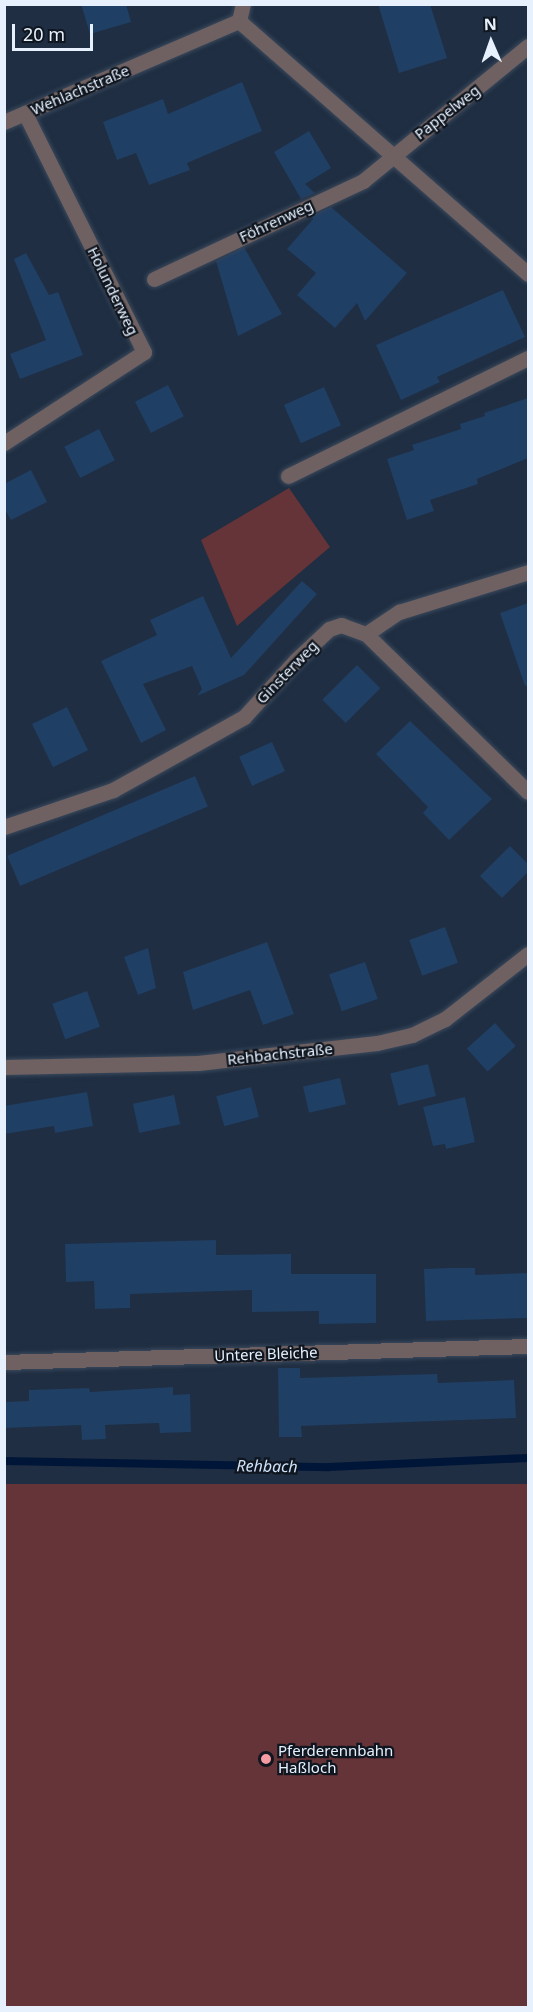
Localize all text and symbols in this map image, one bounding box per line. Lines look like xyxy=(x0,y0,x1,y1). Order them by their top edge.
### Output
scale bar xyxy=(15,12,96,50)
north arrow xyxy=(461,12,521,72)
text: N xyxy=(483,13,497,35)
text: 20 m xyxy=(23,22,65,46)
street label: Wehlachstraße xyxy=(28,61,132,119)
street label: Pappelweg xyxy=(411,81,483,143)
street label: Föhrenweg xyxy=(236,196,316,246)
street label: Holunderweg xyxy=(84,244,142,338)
street label: Ginsterweg xyxy=(252,637,322,707)
street label: Rehbachstraße xyxy=(226,1040,334,1068)
street label: Untere Bleiche xyxy=(214,1343,318,1365)
water label: Rehbach xyxy=(236,1456,298,1476)
place label: Pferderennbahn Haßloch xyxy=(278,1741,393,1776)
marker: Pferderennbahn Haßloch xyxy=(259,1752,273,1766)

